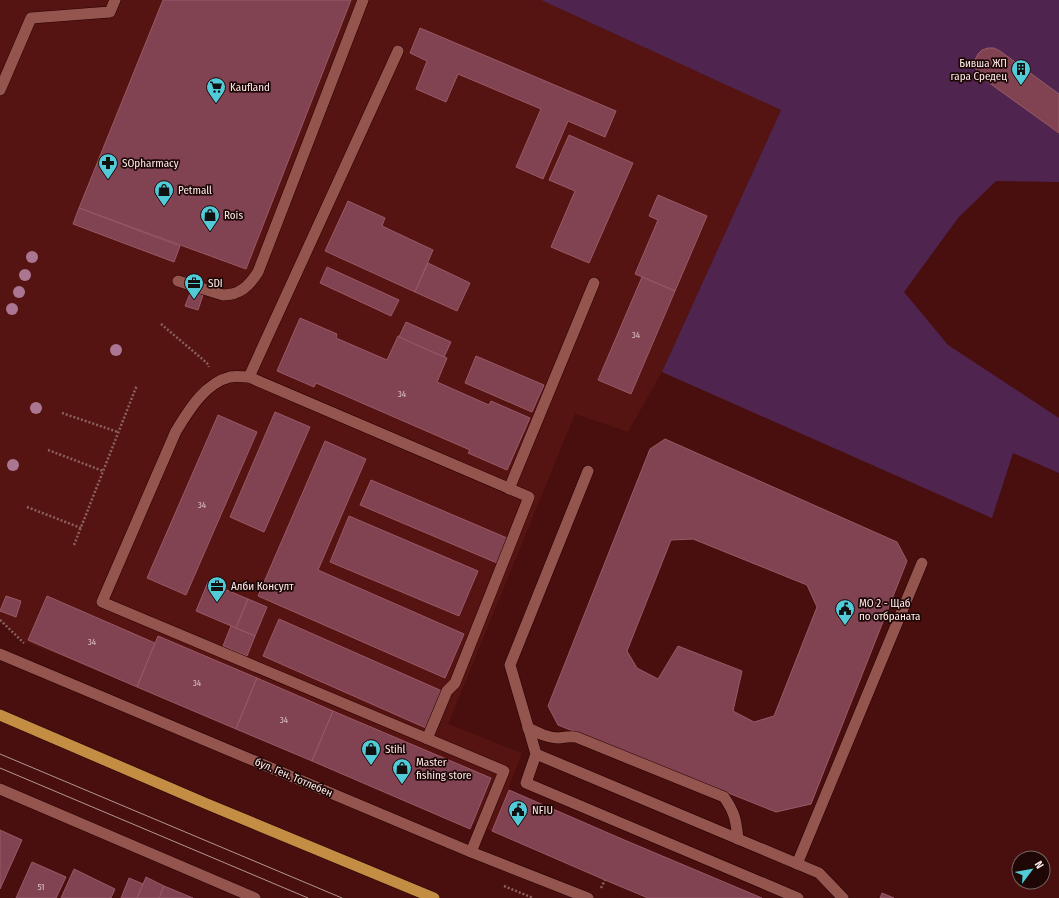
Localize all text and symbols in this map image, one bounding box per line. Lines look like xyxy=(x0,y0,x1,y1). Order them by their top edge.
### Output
place label: Бивша ЖП гара Средец xyxy=(950,57,1007,83)
building icon: Бивша ЖП гара Средец xyxy=(1010,58,1032,86)
supermarket icon: Kaufland xyxy=(205,76,227,104)
place label: Kaufland xyxy=(230,81,270,94)
pharmacy icon: SOpharmacy xyxy=(97,152,119,180)
place label: SOpharmacy xyxy=(122,157,179,170)
shop icon: Petmall xyxy=(153,179,175,207)
place label: Petmall xyxy=(178,184,212,197)
shop icon: Rois xyxy=(199,204,221,232)
place label: Rois xyxy=(224,209,243,222)
office icon: SDI xyxy=(183,272,205,300)
place label: SDI xyxy=(208,277,223,290)
house number: 34 xyxy=(632,330,641,340)
house number: 34 xyxy=(398,389,407,399)
house number: 34 xyxy=(198,500,207,510)
office icon: Алби Консулт xyxy=(206,575,228,603)
place label: Алби Консулт xyxy=(231,580,294,593)
place label: МО 2 - Щаб по отбраната xyxy=(859,597,920,623)
public building icon: МО 2 - Щаб по отбраната xyxy=(834,598,856,626)
house number: 34 xyxy=(88,637,97,647)
house number: 34 xyxy=(193,678,202,688)
house number: 34 xyxy=(280,715,289,725)
shop icon: Stihl xyxy=(360,738,382,766)
place label: Stihl xyxy=(385,743,406,756)
street label: бул. Ген. Тотлебен xyxy=(253,755,335,800)
place label: Master fishing store xyxy=(416,756,471,782)
shop icon: Master fishing store xyxy=(391,757,413,785)
public building icon: NFIU xyxy=(507,799,529,827)
place label: NFIU xyxy=(532,804,553,817)
north arrow xyxy=(1011,850,1051,890)
text: N xyxy=(1032,859,1046,871)
house number: 51 xyxy=(37,882,45,892)

